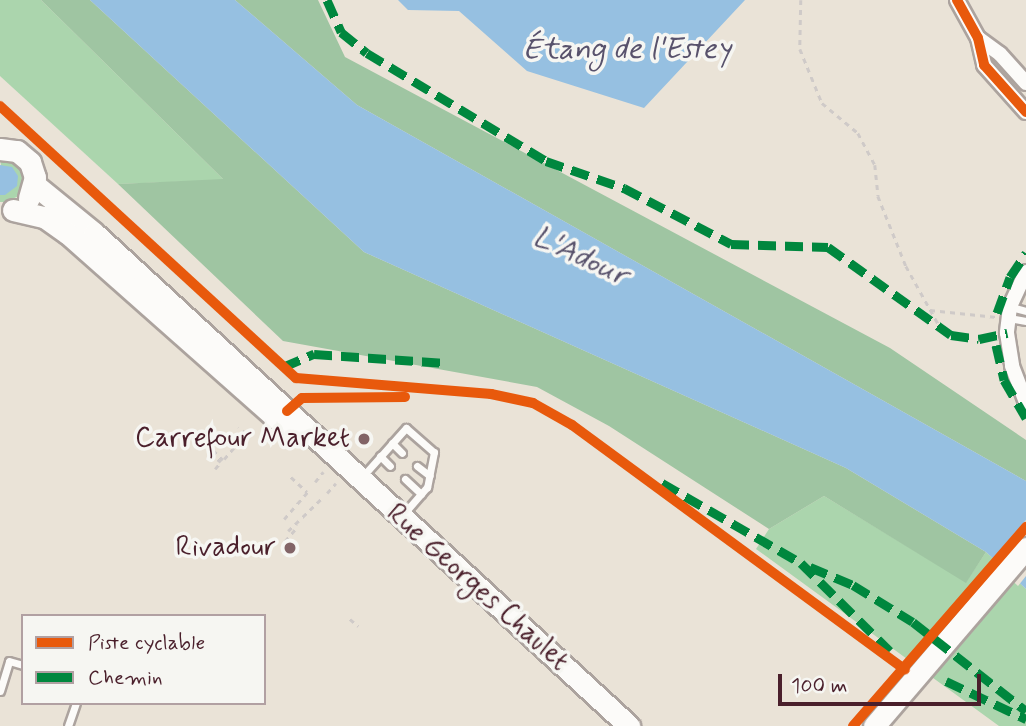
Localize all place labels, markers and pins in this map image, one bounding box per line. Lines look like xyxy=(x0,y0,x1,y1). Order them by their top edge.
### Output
place label: Carrefour Market xyxy=(132,422,350,456)
marker: Carrefour Market xyxy=(356,431,372,447)
place label: Rivadour xyxy=(176,531,276,565)
marker: Rivadour xyxy=(282,540,298,556)

